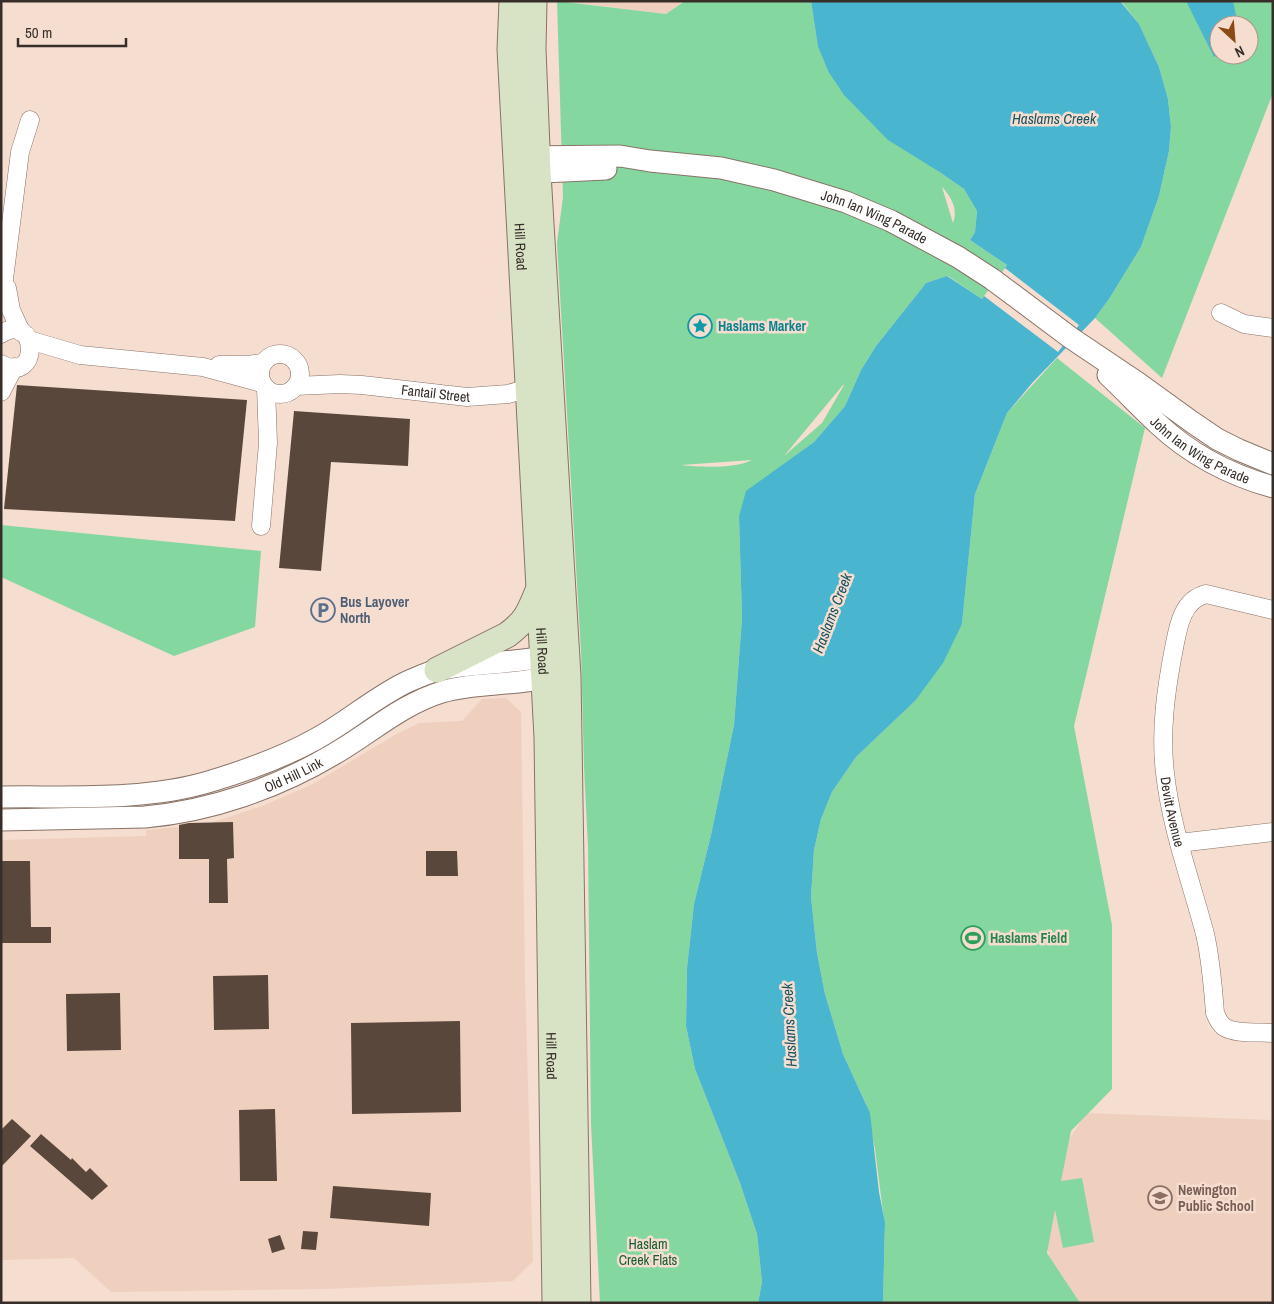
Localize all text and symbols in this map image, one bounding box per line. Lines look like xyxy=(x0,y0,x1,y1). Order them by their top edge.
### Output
scale bar xyxy=(18,15,125,47)
north arrow xyxy=(1209,15,1259,65)
text: 50 m xyxy=(25,22,52,43)
text: N xyxy=(1232,42,1247,62)
water label: Haslams Creek xyxy=(1012,108,1097,129)
street label: John Ian Wing Parade xyxy=(819,186,930,248)
street label: Hill Road xyxy=(510,223,531,271)
place icon: Haslams Marker xyxy=(687,313,713,339)
place label: Haslams Marker xyxy=(718,317,807,335)
street label: Fantail Street xyxy=(400,381,470,406)
street label: John Ian Wing Parade xyxy=(1147,413,1252,488)
water label: Haslams Creek xyxy=(807,569,857,656)
place label: Bus Layover North xyxy=(340,593,409,627)
parking icon: Bus Layover North xyxy=(310,597,336,623)
street label: Hill Road xyxy=(532,627,553,675)
street label: Old Hill Link xyxy=(261,753,326,796)
street label: Devitt Avenue xyxy=(1156,776,1189,849)
sports icon: Haslams Field xyxy=(960,925,986,951)
place label: Haslams Field xyxy=(990,929,1067,947)
water label: Haslams Creek xyxy=(776,982,802,1068)
street label: Hill Road xyxy=(542,1032,561,1080)
place label: Newington Public School xyxy=(1178,1181,1254,1215)
school or university icon: Newington Public School xyxy=(1147,1185,1173,1211)
park label: Haslam Creek Flats xyxy=(619,1235,678,1269)

